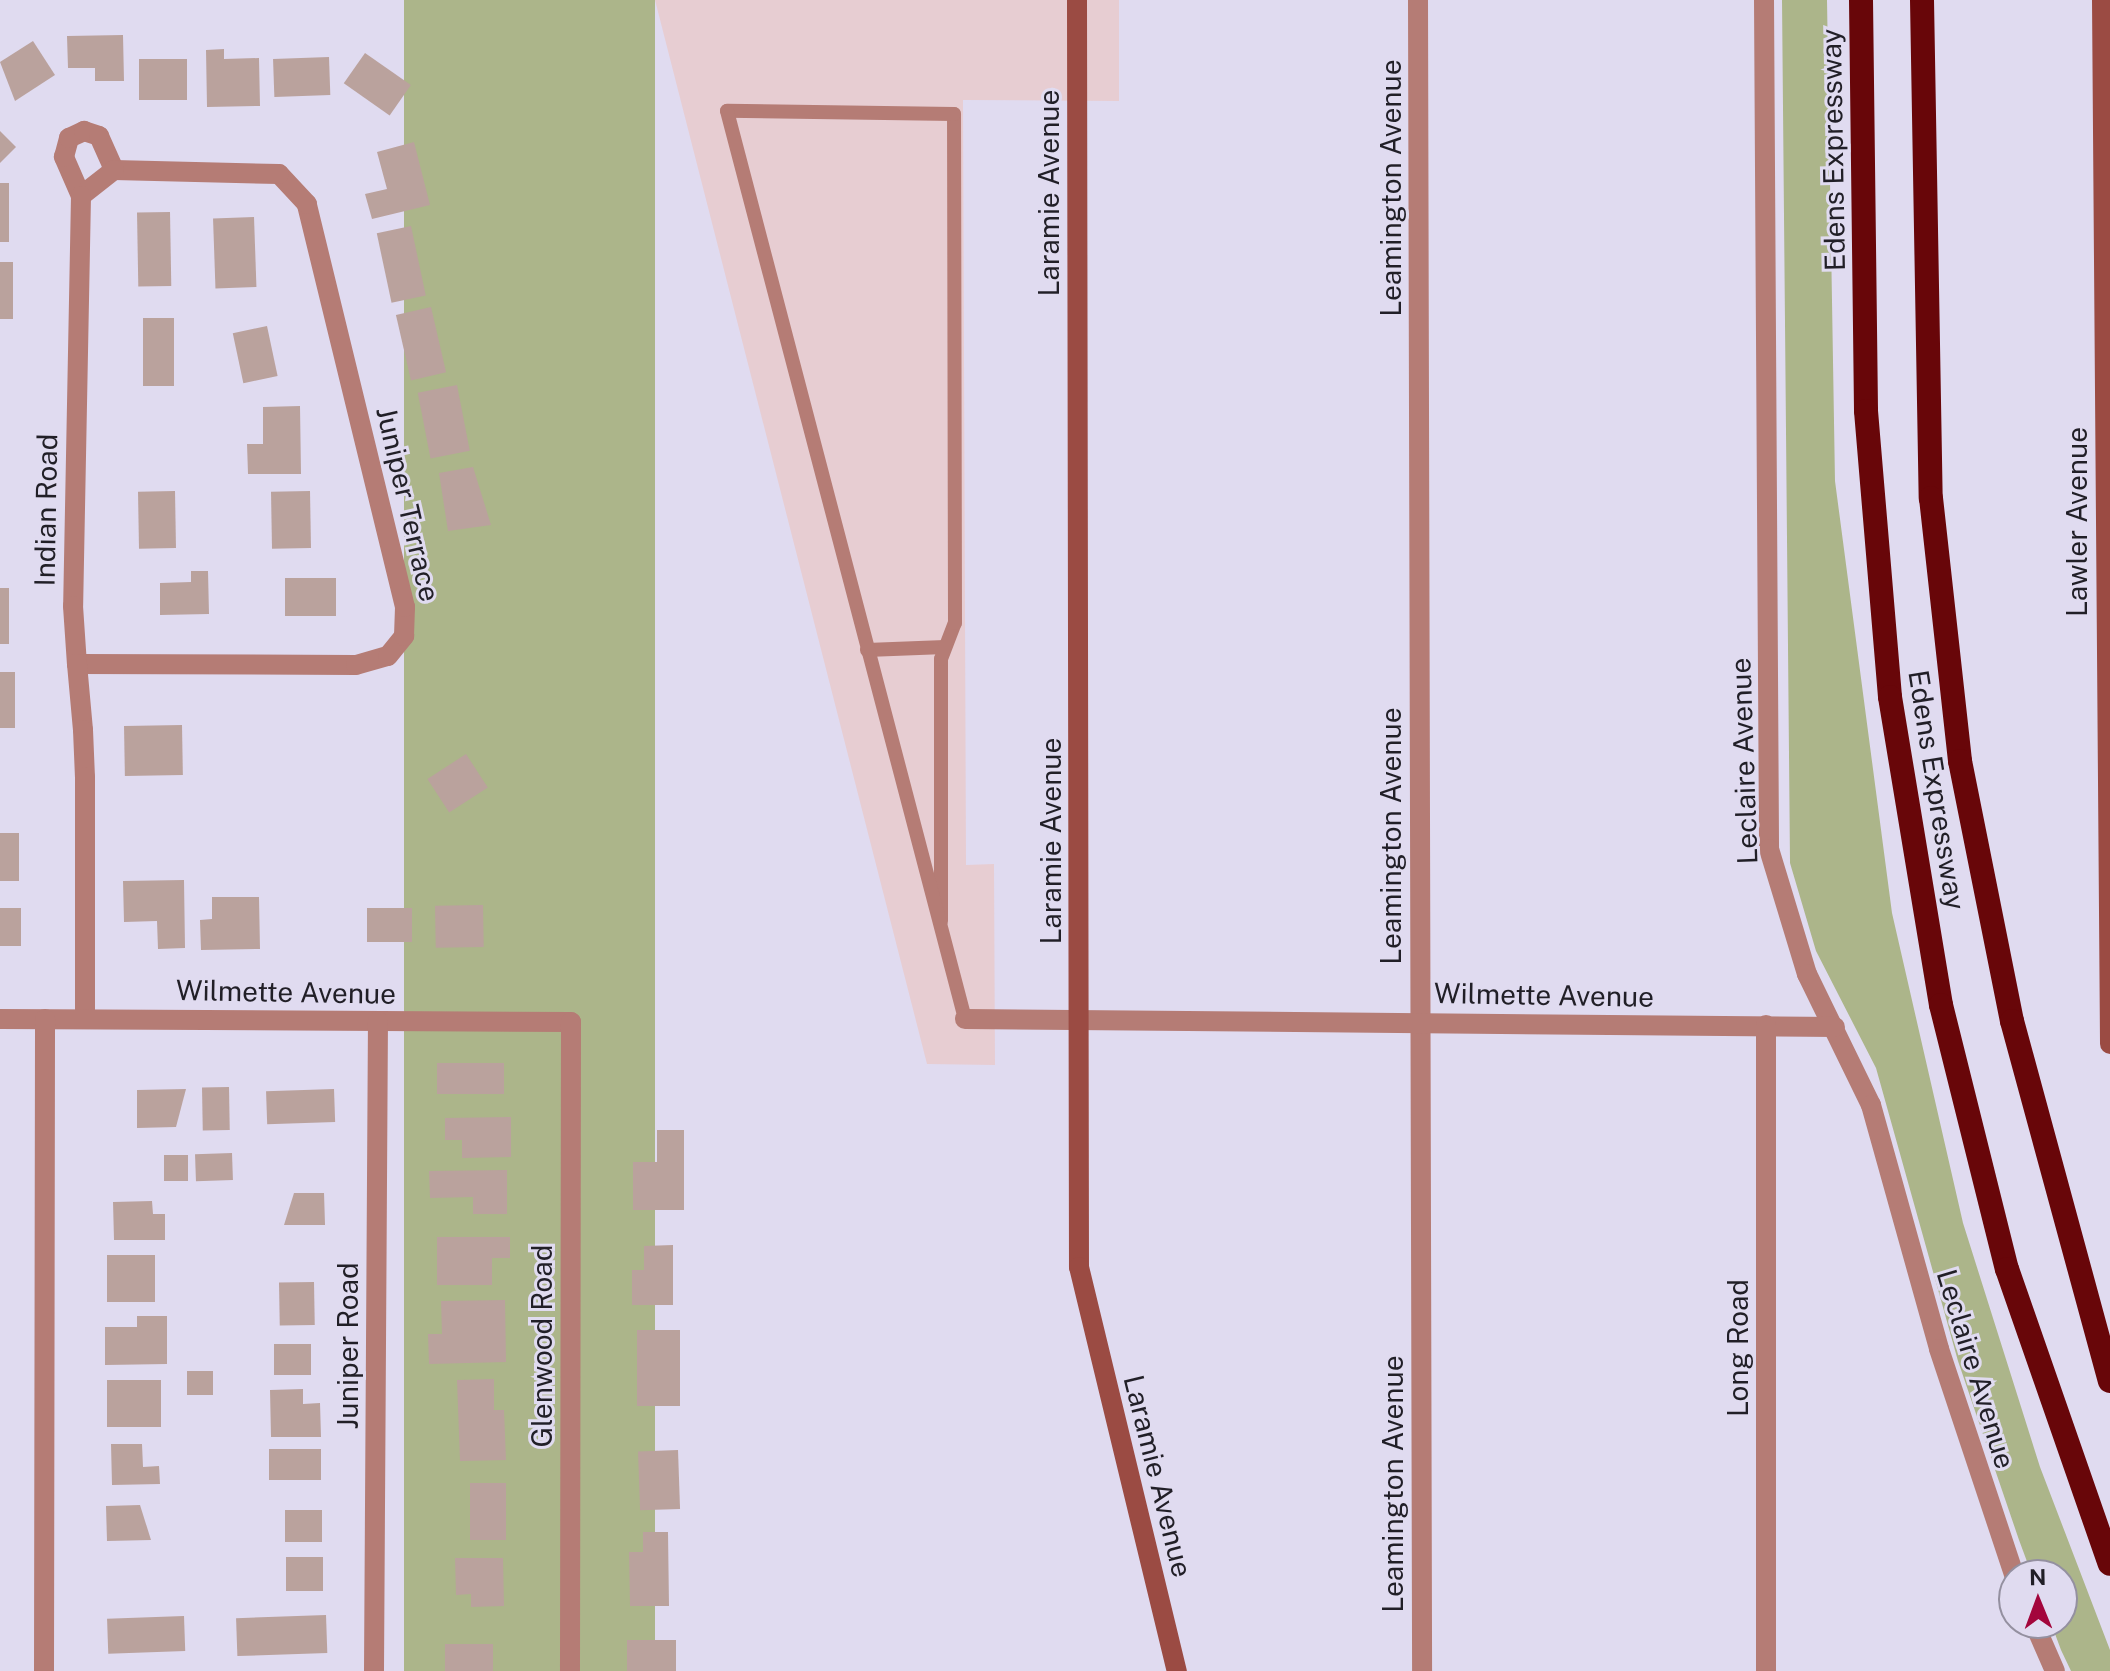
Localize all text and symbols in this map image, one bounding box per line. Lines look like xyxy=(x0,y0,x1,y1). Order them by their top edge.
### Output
street label: Edens Expressway xyxy=(1814,28,1852,272)
street label: Leamington Avenue xyxy=(1374,59,1408,317)
street label: Laramie Avenue xyxy=(1032,89,1066,297)
street label: Juniper Terrace xyxy=(369,403,447,605)
street label: Lawler Avenue xyxy=(2060,427,2094,617)
street label: Indian Road xyxy=(28,433,64,587)
street label: Leclaire Avenue xyxy=(1724,657,1764,865)
street label: Edens Expressway xyxy=(1901,668,1973,912)
street label: Leamington Avenue xyxy=(1374,707,1408,965)
street label: Laramie Avenue xyxy=(1034,737,1068,945)
street label: Wilmette Avenue xyxy=(176,973,396,1011)
street label: Wilmette Avenue xyxy=(1434,976,1654,1014)
street label: Glenwood Road xyxy=(525,1245,559,1447)
street label: Juniper Road xyxy=(331,1262,365,1430)
street label: Leclaire Avenue xyxy=(1930,1265,2022,1473)
street label: Long Road xyxy=(1721,1279,1755,1417)
street label: Leamington Avenue xyxy=(1376,1355,1410,1613)
street label: Laramie Avenue xyxy=(1117,1371,1199,1581)
north arrow xyxy=(1998,1559,2078,1639)
text: N xyxy=(2029,1564,2046,1590)

